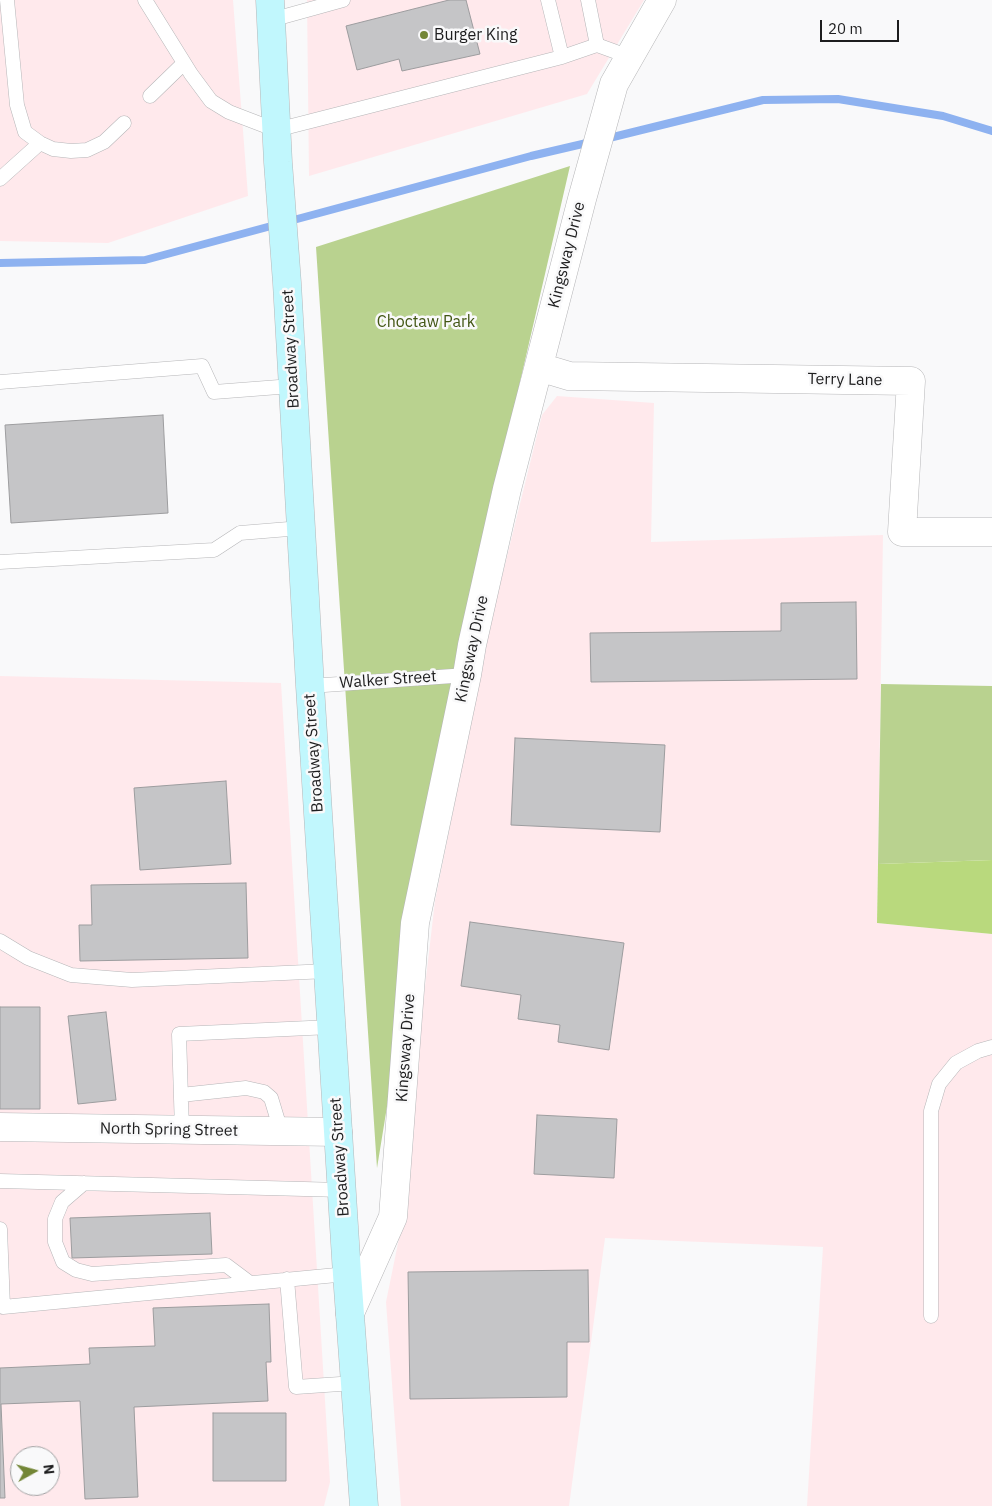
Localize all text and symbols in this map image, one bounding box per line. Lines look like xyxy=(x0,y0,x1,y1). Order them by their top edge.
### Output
scale bar xyxy=(822,10,901,42)
text: 20 m xyxy=(828,19,863,38)
place label: Burger King xyxy=(434,25,518,45)
marker: Burger King xyxy=(418,29,430,41)
street label: Kingsway Drive xyxy=(545,200,589,310)
street label: Broadway Street xyxy=(278,289,304,409)
park label: Choctaw Park xyxy=(377,312,475,332)
street label: Terry Lane xyxy=(807,370,883,390)
street label: Kingsway Drive xyxy=(451,594,493,704)
street label: Walker Street xyxy=(339,667,437,693)
street label: Broadway Street xyxy=(300,693,328,813)
street label: Kingsway Drive xyxy=(393,993,419,1103)
street label: Broadway Street xyxy=(326,1097,354,1217)
street label: North Spring Street xyxy=(100,1119,238,1141)
north arrow xyxy=(10,1446,60,1496)
text: N xyxy=(39,1463,58,1475)

